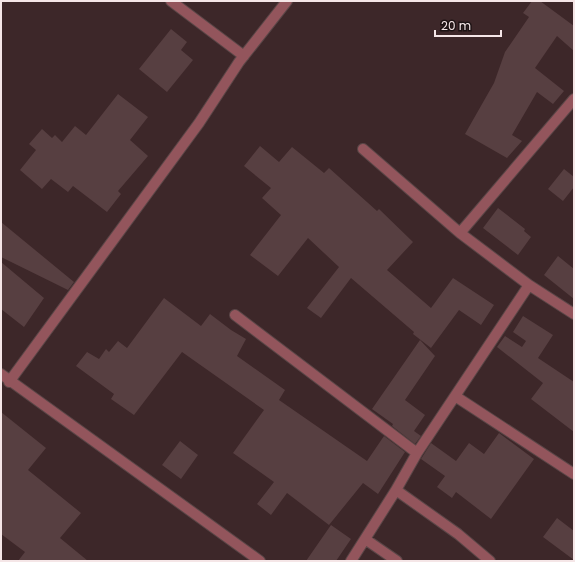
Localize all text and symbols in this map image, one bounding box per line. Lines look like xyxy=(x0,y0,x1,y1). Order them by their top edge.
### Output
scale bar xyxy=(435,12,501,38)
text: 20 m xyxy=(441,17,471,34)

